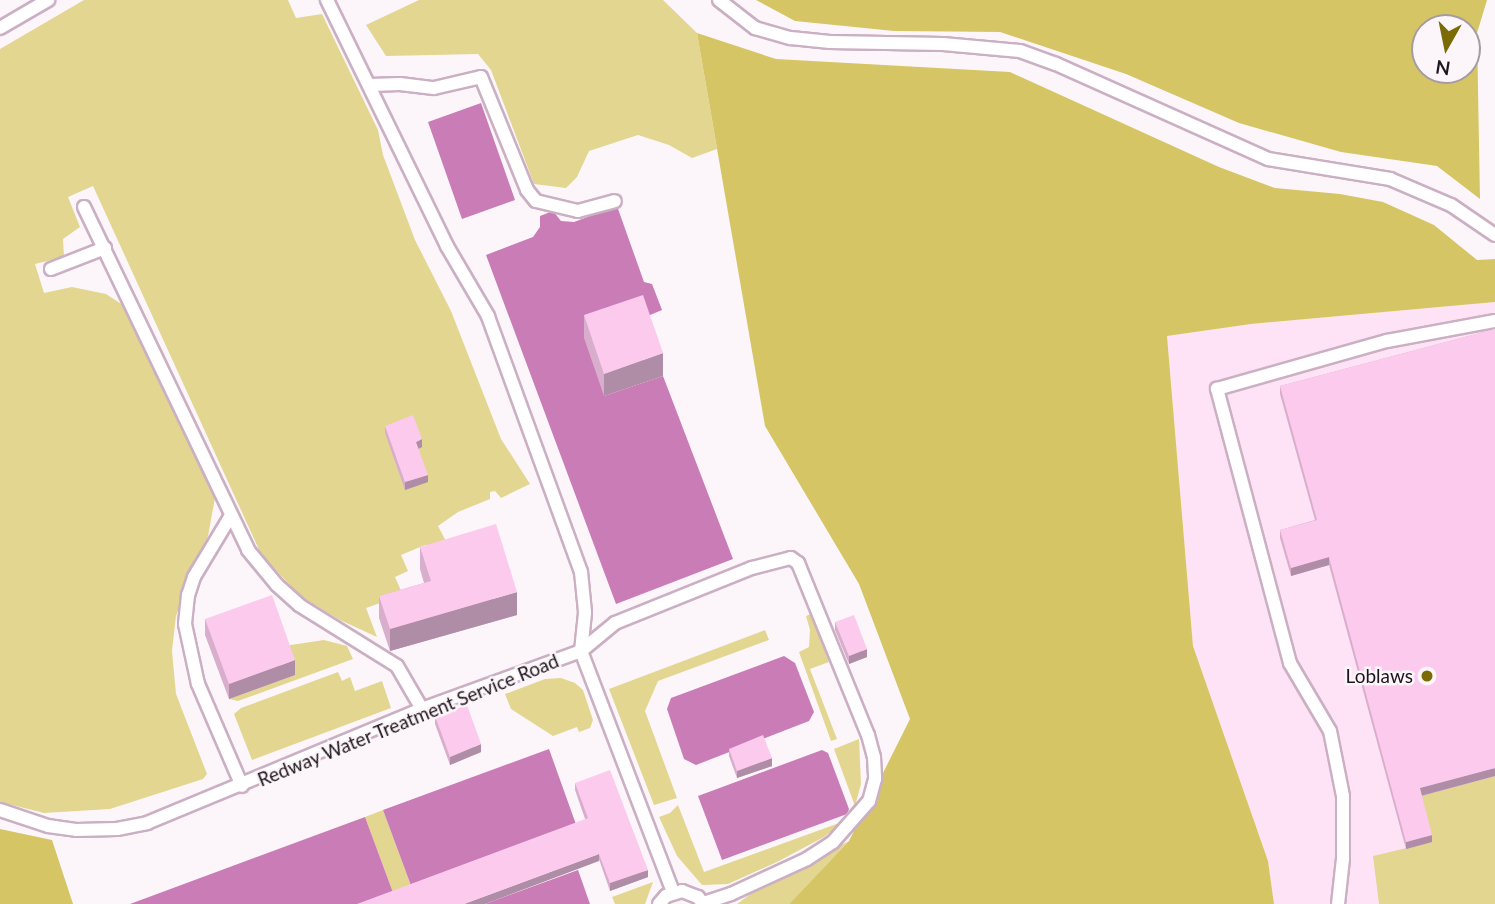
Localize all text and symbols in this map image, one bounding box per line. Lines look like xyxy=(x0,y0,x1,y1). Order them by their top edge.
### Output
north arrow xyxy=(1411,14,1481,84)
text: N xyxy=(1434,56,1452,81)
street label: Redway Water Treatment Service Road xyxy=(253,649,563,791)
place label: Loblaws xyxy=(1346,665,1413,687)
marker: Loblaws xyxy=(1419,668,1435,684)

